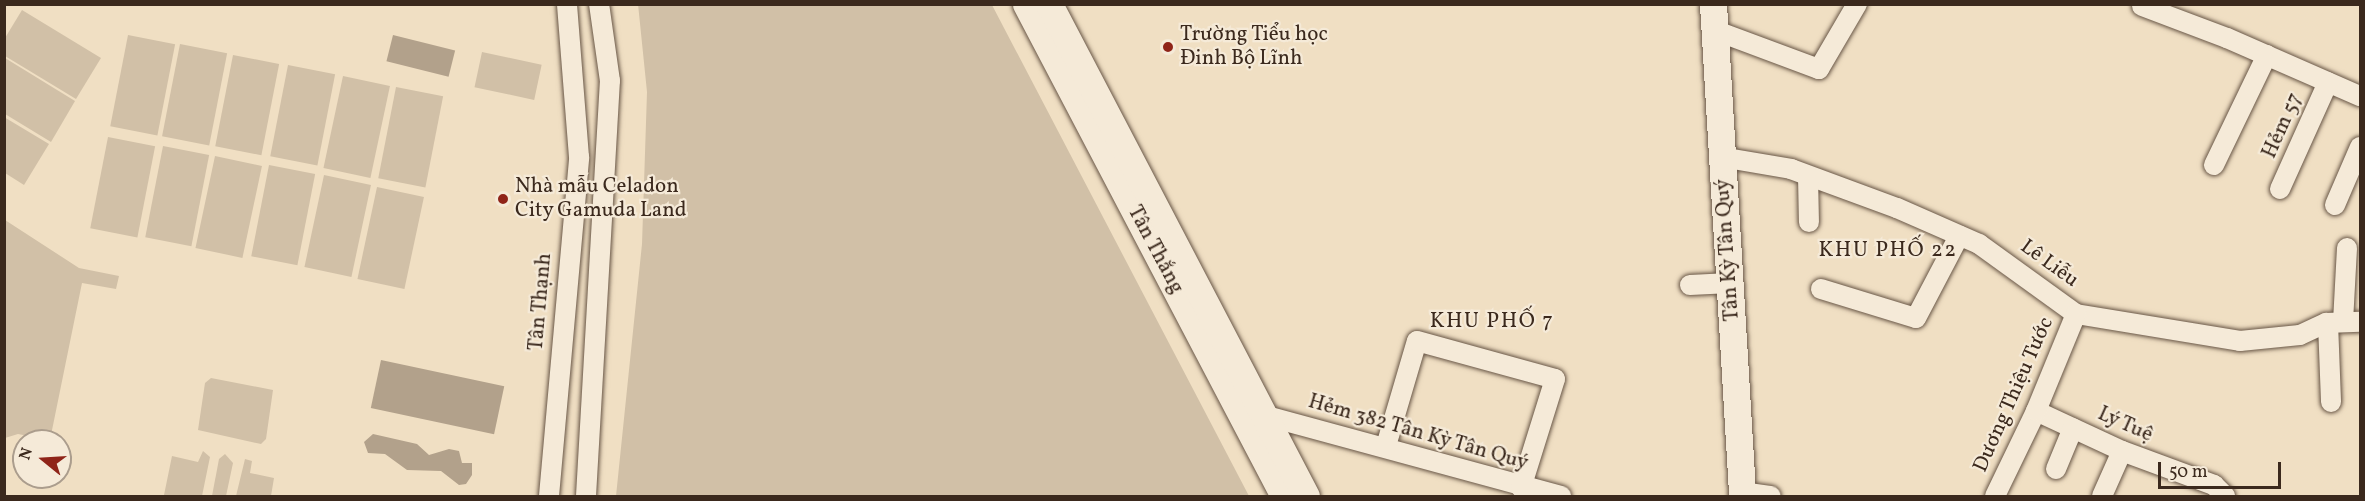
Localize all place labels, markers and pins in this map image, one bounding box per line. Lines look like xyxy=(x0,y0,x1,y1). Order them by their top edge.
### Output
place label: Trường Tiểu học Đinh Bộ Lĩnh xyxy=(1180,22,1328,72)
marker: Trường Tiểu học Đinh Bộ Lĩnh xyxy=(1161,40,1175,54)
place label: Nhà mẫu Celadon City Gamuda Land xyxy=(515,174,687,224)
marker: Nhà mẫu Celadon City Gamuda Land xyxy=(496,192,510,206)

